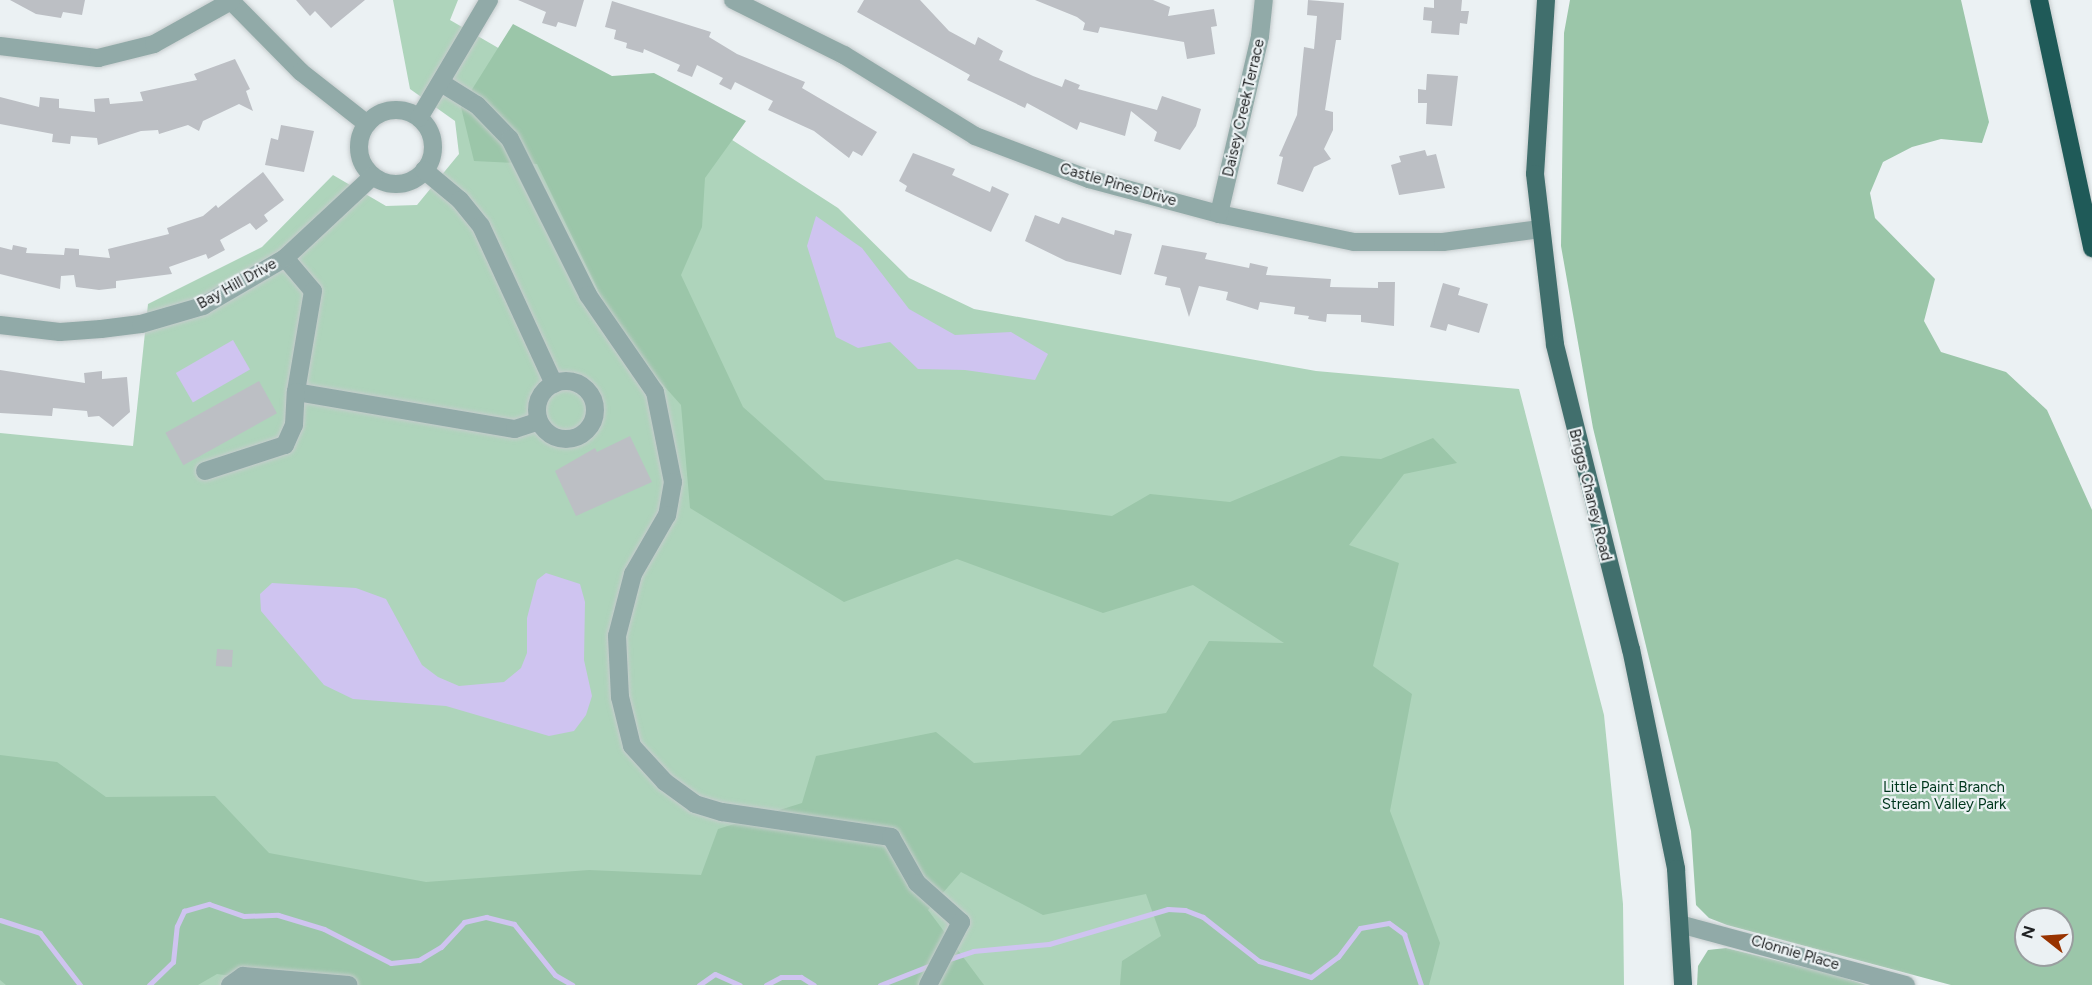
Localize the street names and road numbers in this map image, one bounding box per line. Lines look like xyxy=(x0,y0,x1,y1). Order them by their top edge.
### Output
street label: Daisey Creek Terrace xyxy=(1219,37,1269,179)
street label: Castle Pines Drive xyxy=(1058,160,1178,210)
street label: Bay Hill Drive xyxy=(194,255,280,313)
street label: Briggs Chaney Road xyxy=(1565,427,1615,563)
street label: Clonnie Place xyxy=(1749,932,1841,974)

